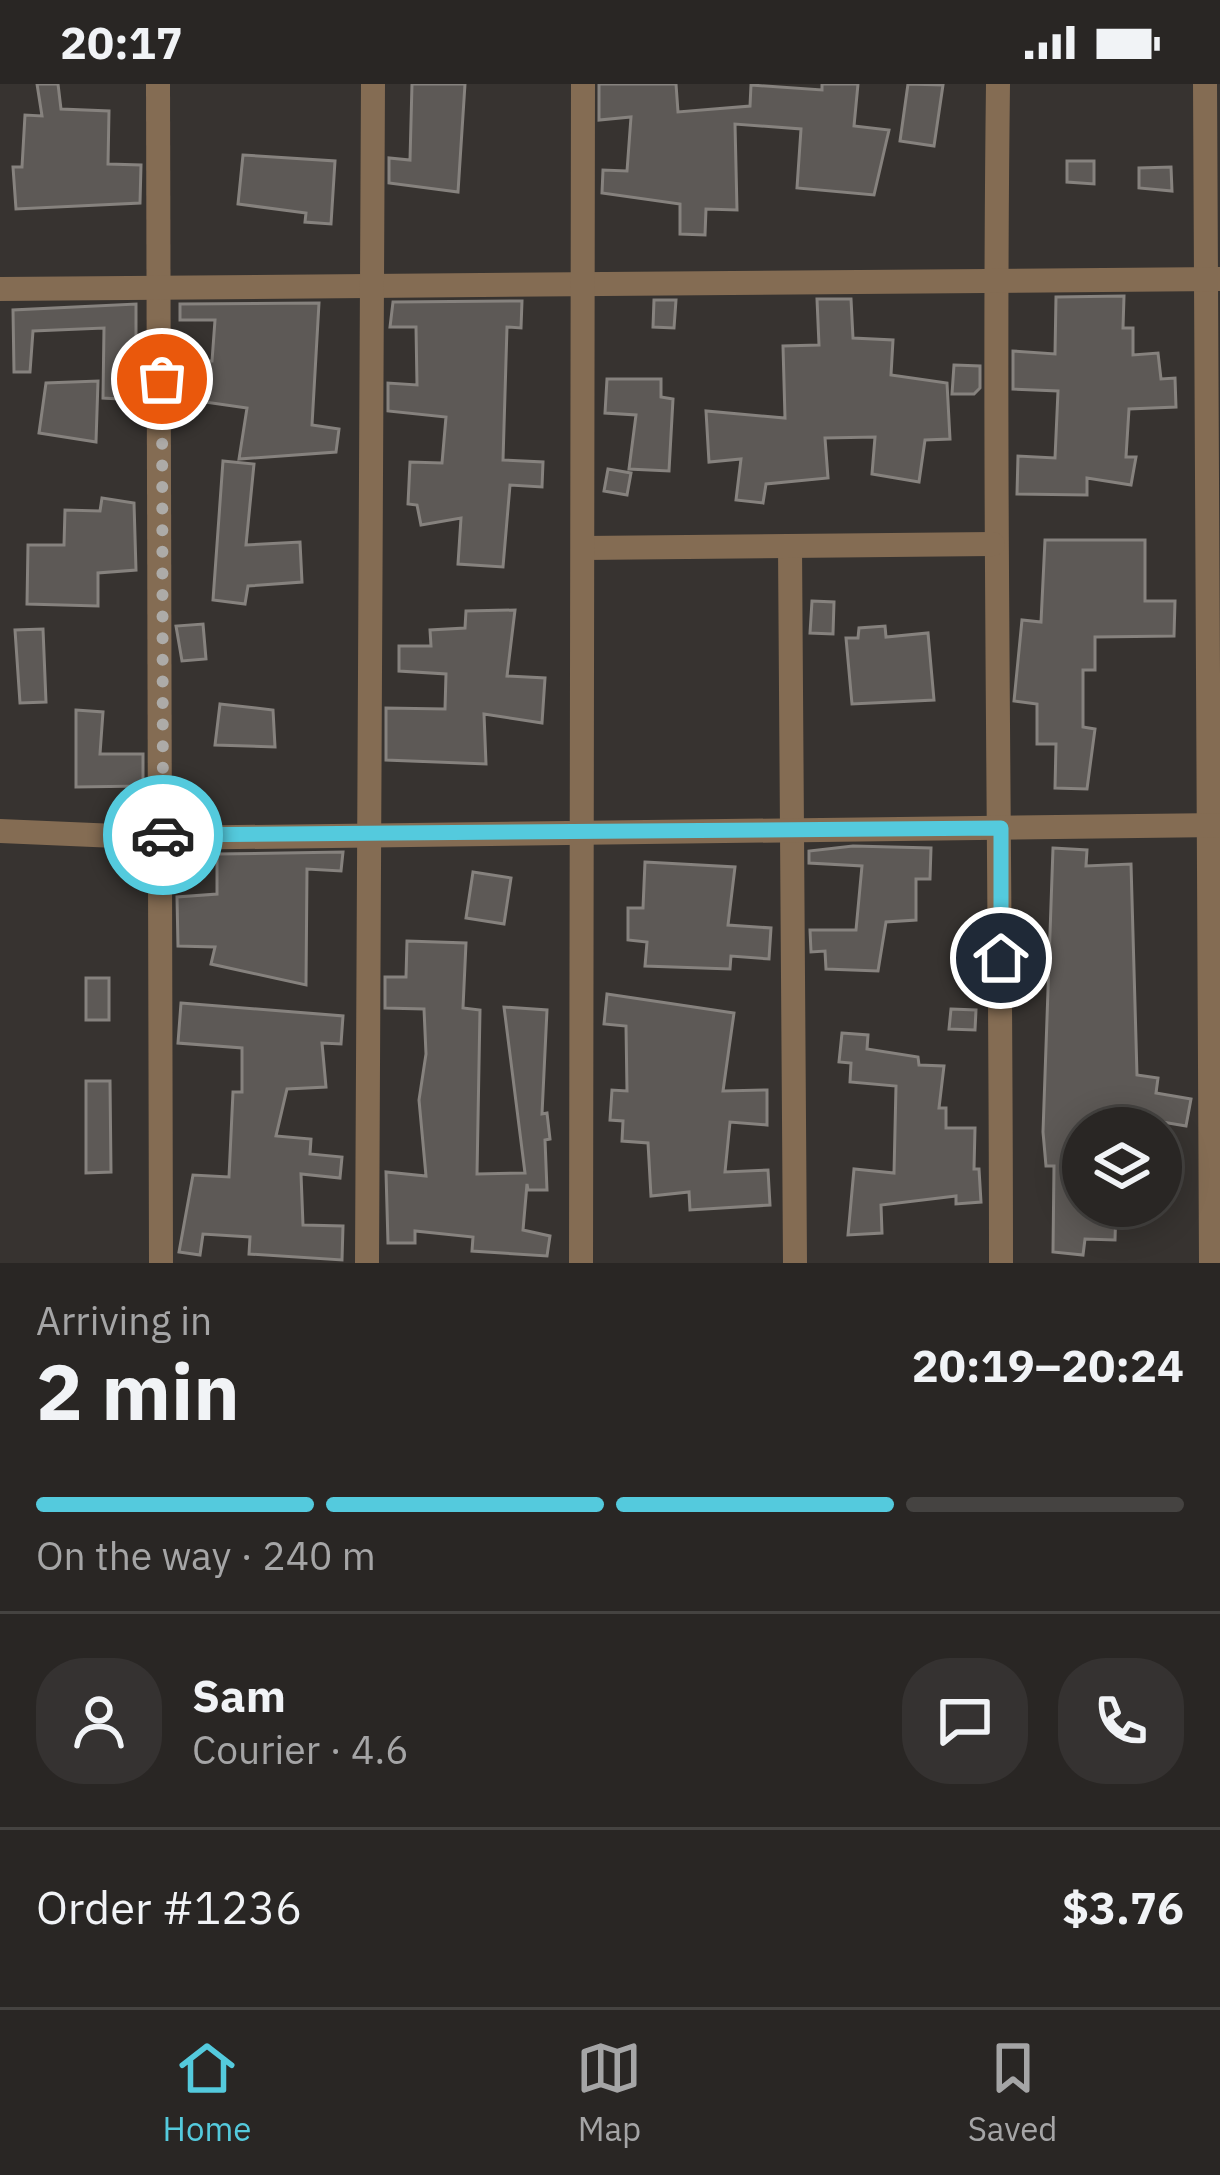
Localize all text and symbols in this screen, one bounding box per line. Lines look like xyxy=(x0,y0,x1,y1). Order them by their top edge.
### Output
text: 20:17 xyxy=(60,13,183,71)
pin xyxy=(111,328,213,430)
icon: bag xyxy=(129,346,195,412)
courier xyxy=(103,775,223,895)
icon: car xyxy=(130,802,196,868)
pin xyxy=(950,907,1052,1009)
icon: home xyxy=(968,925,1034,991)
map controls xyxy=(1062,1107,1182,1227)
button: layers xyxy=(1062,1107,1182,1227)
text: Arriving in xyxy=(36,1295,212,1346)
text: 20:19–20:24 xyxy=(912,1336,1184,1394)
text: 2 min xyxy=(36,1340,240,1441)
text: On the way · 240 m xyxy=(36,1530,376,1581)
button: person xyxy=(36,1658,162,1784)
button: chat xyxy=(902,1658,1028,1784)
button: phone xyxy=(1058,1658,1184,1784)
text: Sam xyxy=(192,1666,286,1724)
text: Courier · 4.6 xyxy=(192,1724,409,1775)
text: Order #1236 xyxy=(36,1878,302,1936)
text: $3.76 xyxy=(1062,1878,1184,1936)
tab: Home xyxy=(163,2035,251,2150)
tab: Map xyxy=(576,2035,642,2150)
tab: Saved xyxy=(968,2035,1057,2150)

